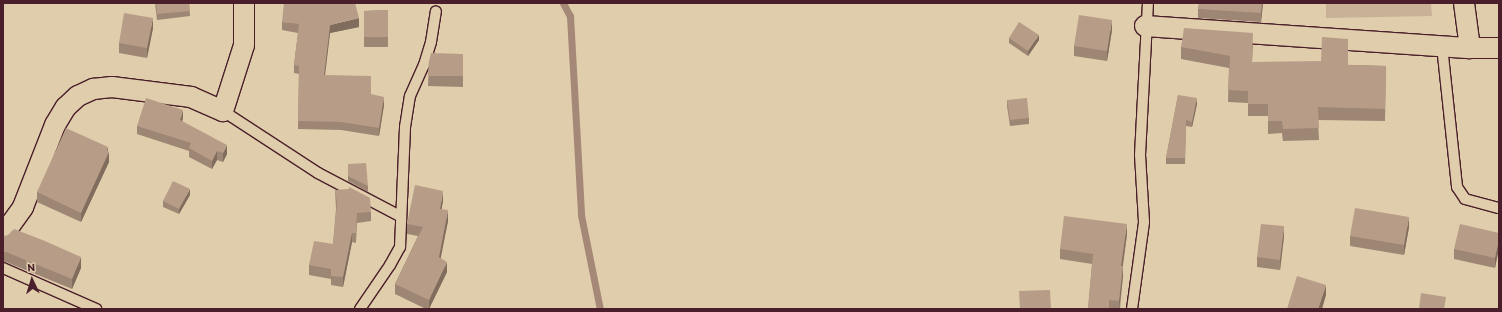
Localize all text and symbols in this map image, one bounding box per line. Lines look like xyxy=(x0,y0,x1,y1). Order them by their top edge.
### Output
north arrow xyxy=(12,260,52,300)
text: N xyxy=(27,261,35,274)

